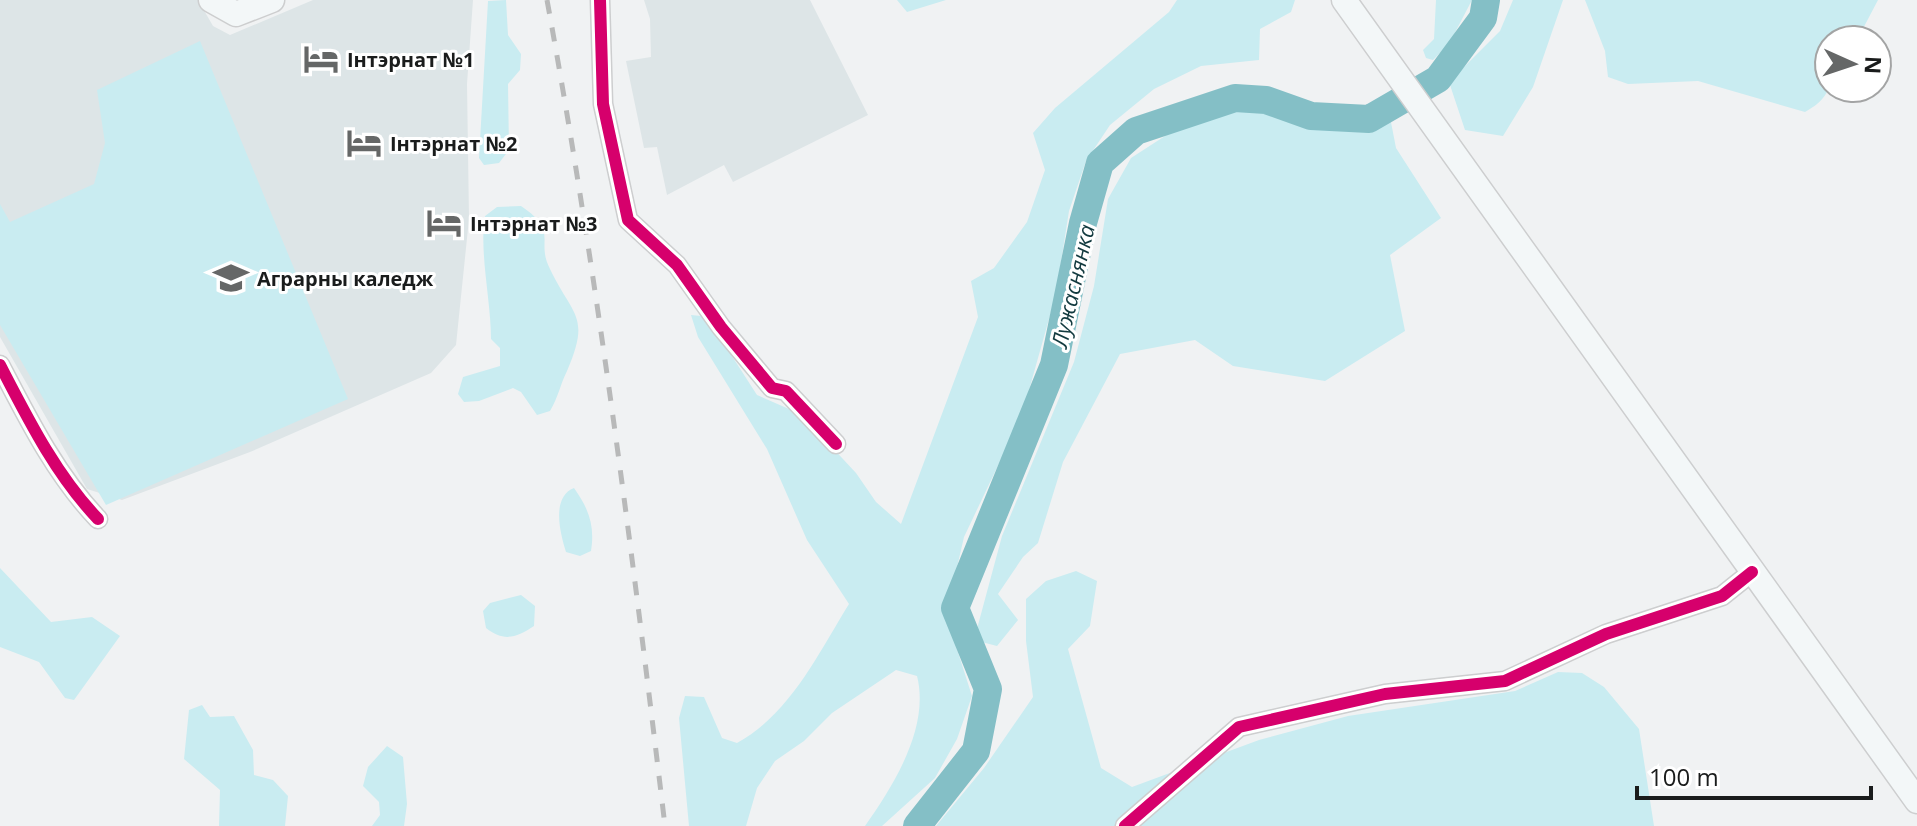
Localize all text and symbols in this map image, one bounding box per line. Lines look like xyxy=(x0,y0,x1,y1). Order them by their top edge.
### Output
north arrow xyxy=(1813,24,1893,104)
hotel icon: Інтэрнат №1 xyxy=(302,40,340,78)
place label: Інтэрнат №1 xyxy=(347,46,474,73)
text: N xyxy=(1859,55,1889,75)
hotel icon: Інтэрнат №2 xyxy=(345,124,383,162)
place label: Інтэрнат №2 xyxy=(390,130,517,157)
hotel icon: Інтэрнат №3 xyxy=(425,204,463,242)
place label: Інтэрнат №3 xyxy=(470,210,597,237)
water label: Лужаснянка xyxy=(1043,221,1101,352)
school or university icon: Аграрны каледж xyxy=(212,259,250,297)
place label: Аграрны каледж xyxy=(257,265,434,292)
scale bar xyxy=(1637,750,1871,800)
text: 100 m xyxy=(1649,760,1719,793)

